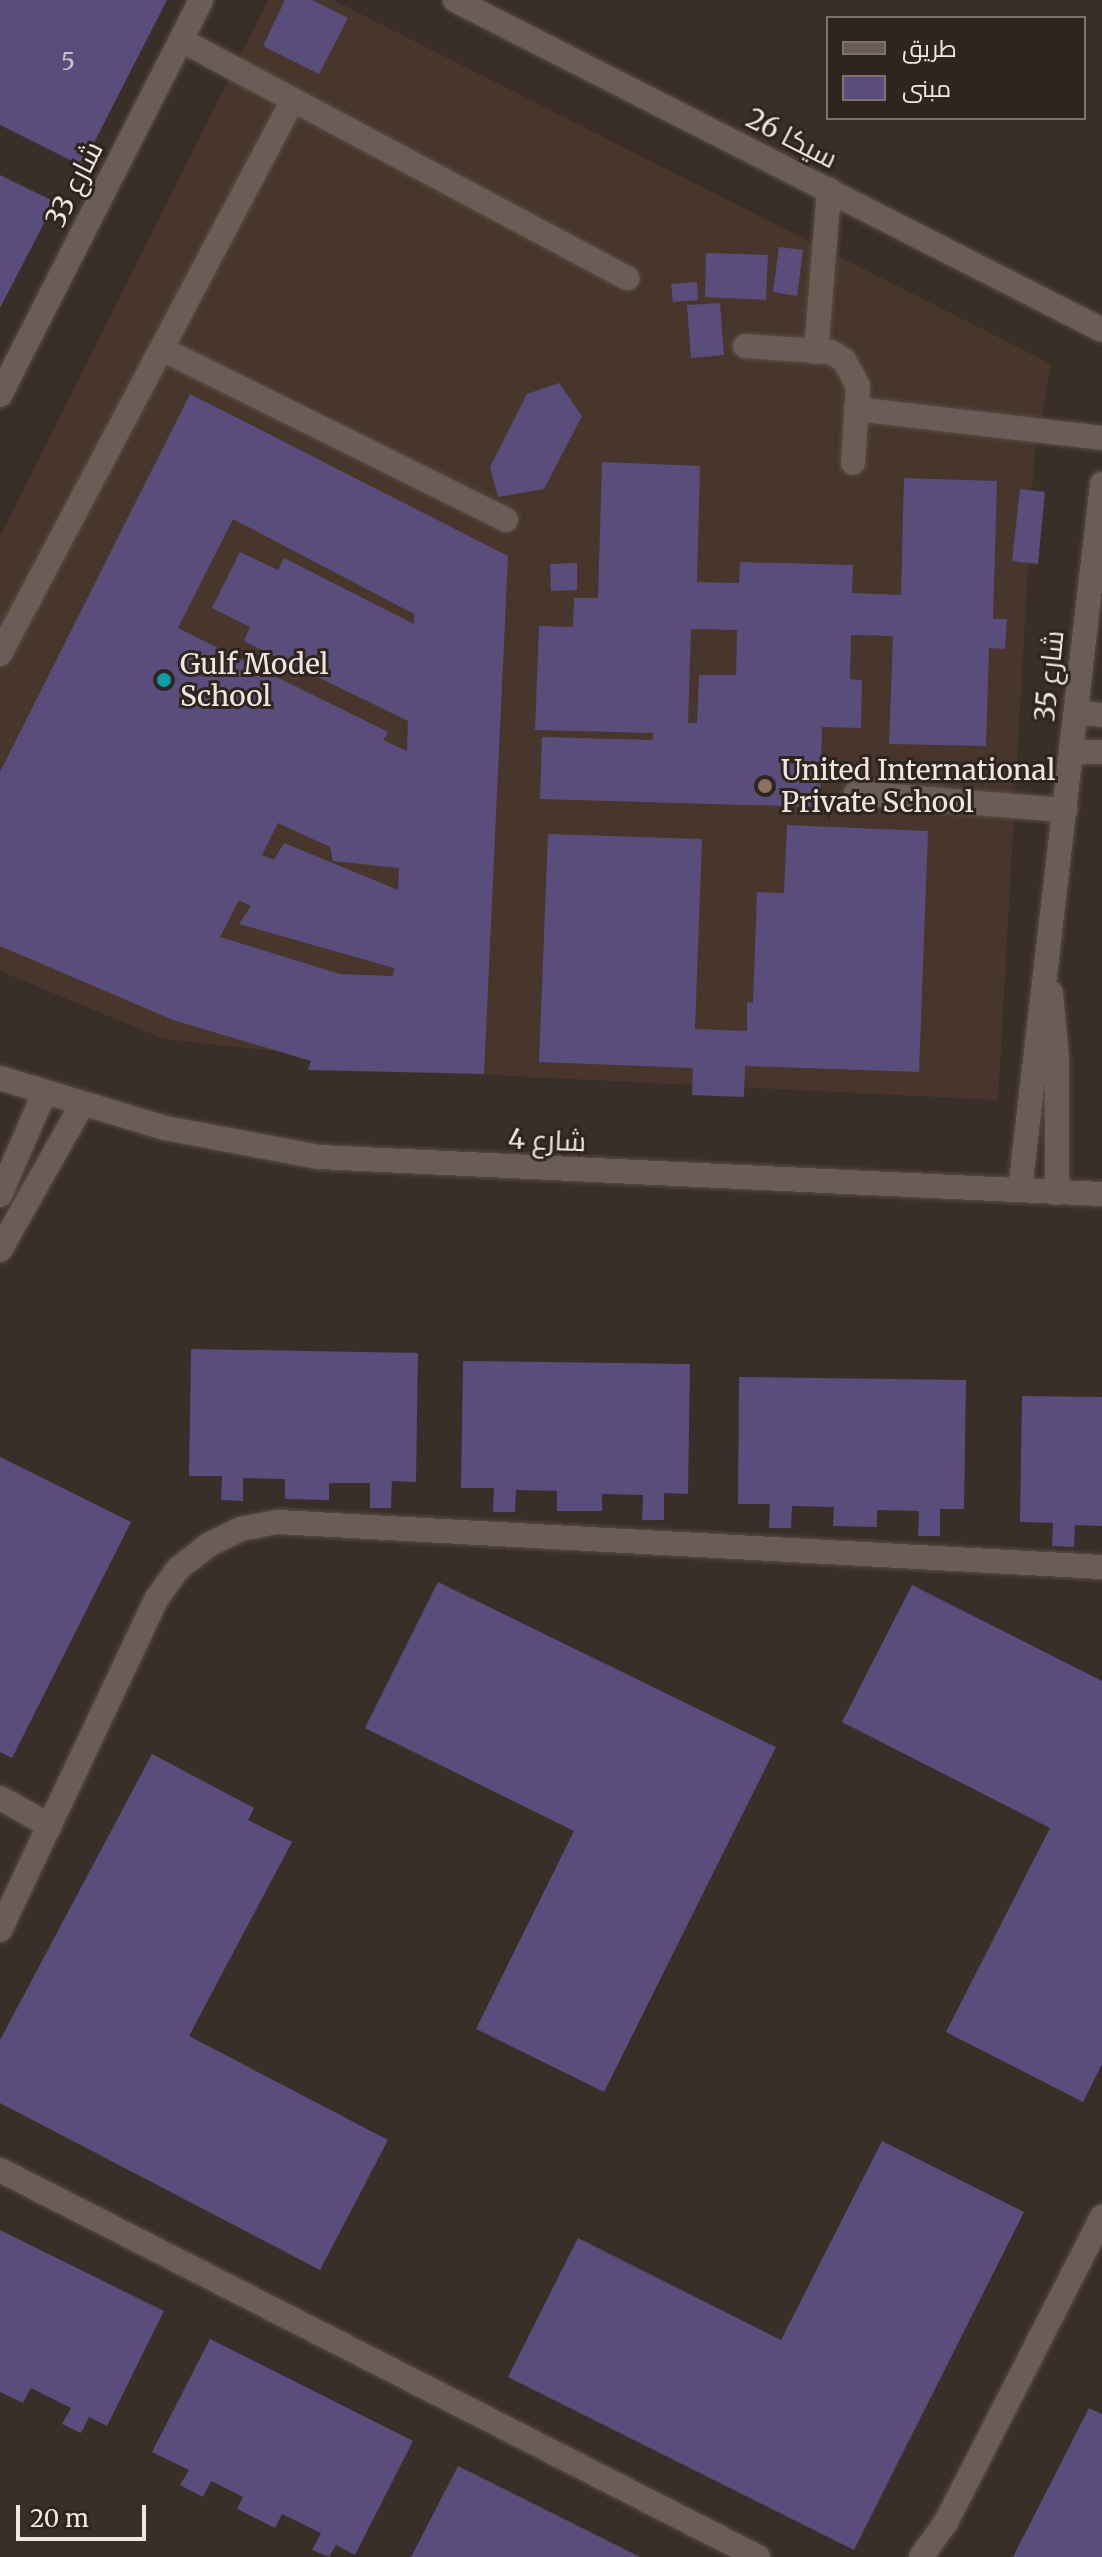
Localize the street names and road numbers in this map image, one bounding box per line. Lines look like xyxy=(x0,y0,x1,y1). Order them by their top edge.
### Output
street label: سيكا 26 xyxy=(741,101,843,175)
street label: شارع 33 xyxy=(38,136,110,232)
street label: شارع 35 xyxy=(1027,629,1071,723)
street label: شارع 4 xyxy=(507,1122,587,1158)

